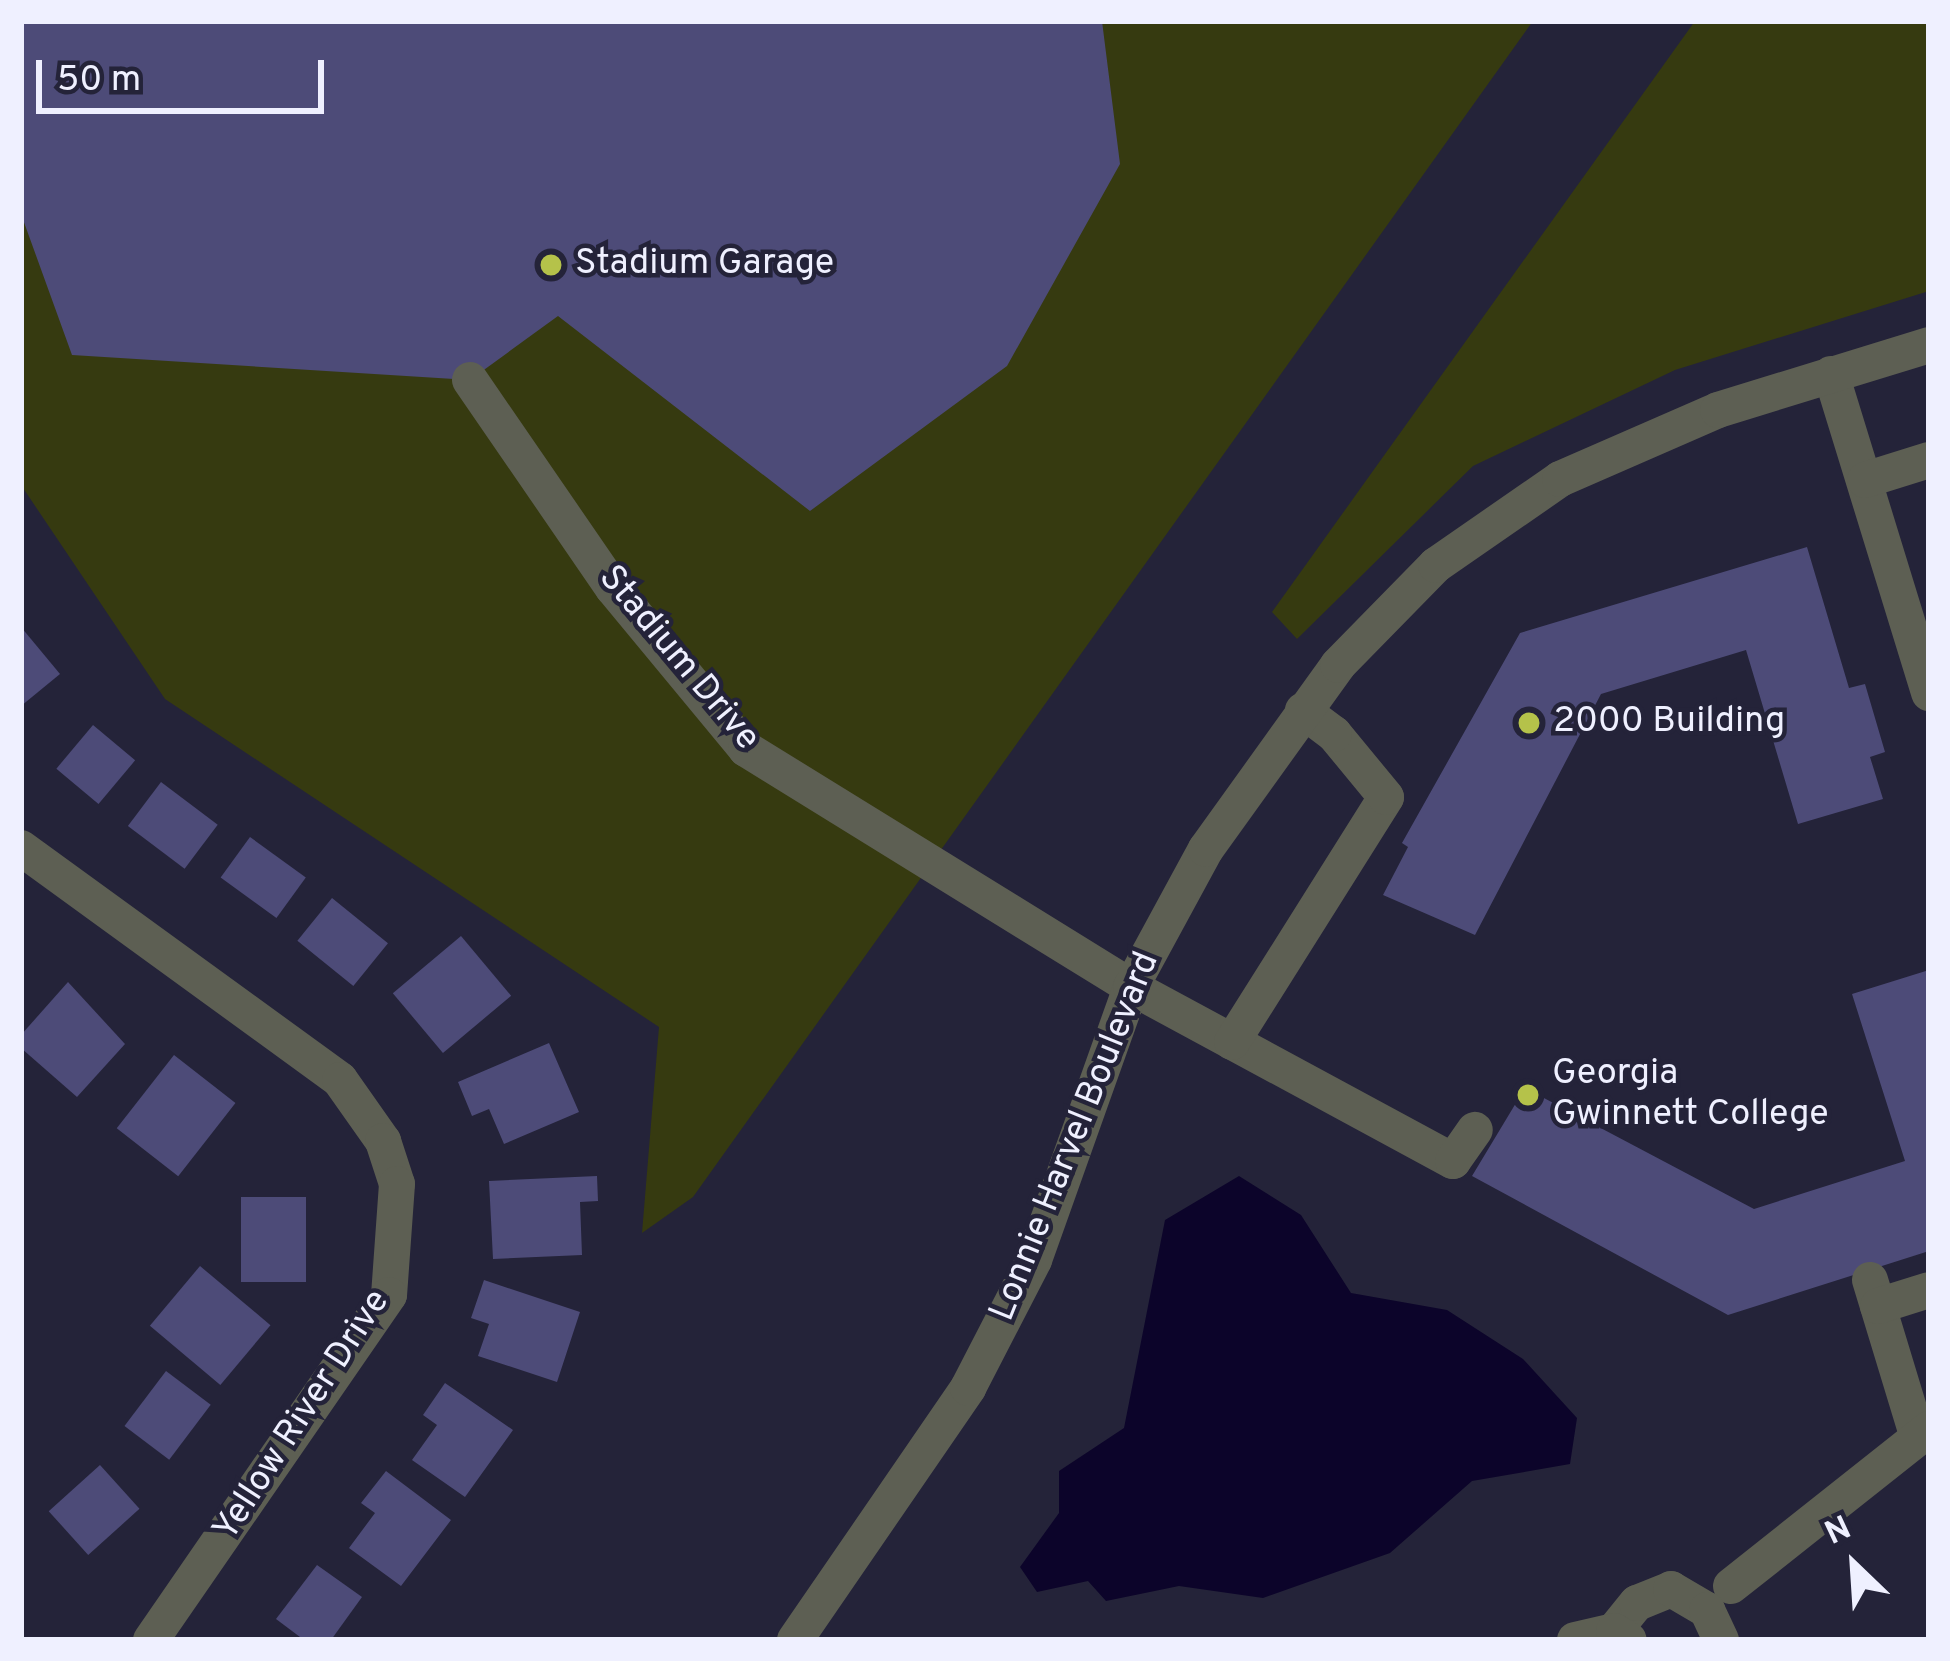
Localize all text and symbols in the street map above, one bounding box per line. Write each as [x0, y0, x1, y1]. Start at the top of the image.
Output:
scale bar [42, 36, 330, 110]
text: 50 m [57, 58, 141, 104]
place label: Stadium Garage [575, 243, 834, 287]
marker: Stadium Garage [538, 252, 564, 278]
street label: Stadium Drive [588, 558, 768, 760]
place label: 2000 Building [1553, 701, 1785, 745]
marker: 2000 Building [1516, 710, 1542, 736]
street label: Lonnie Harvel Boulevard [982, 946, 1170, 1328]
place label: Georgia Gwinnett College [1552, 1052, 1829, 1137]
marker: Georgia Gwinnett College [1515, 1082, 1541, 1108]
street label: Yellow River Drive [206, 1282, 400, 1550]
north arrow [1794, 1505, 1914, 1625]
text: N [1819, 1508, 1858, 1556]

